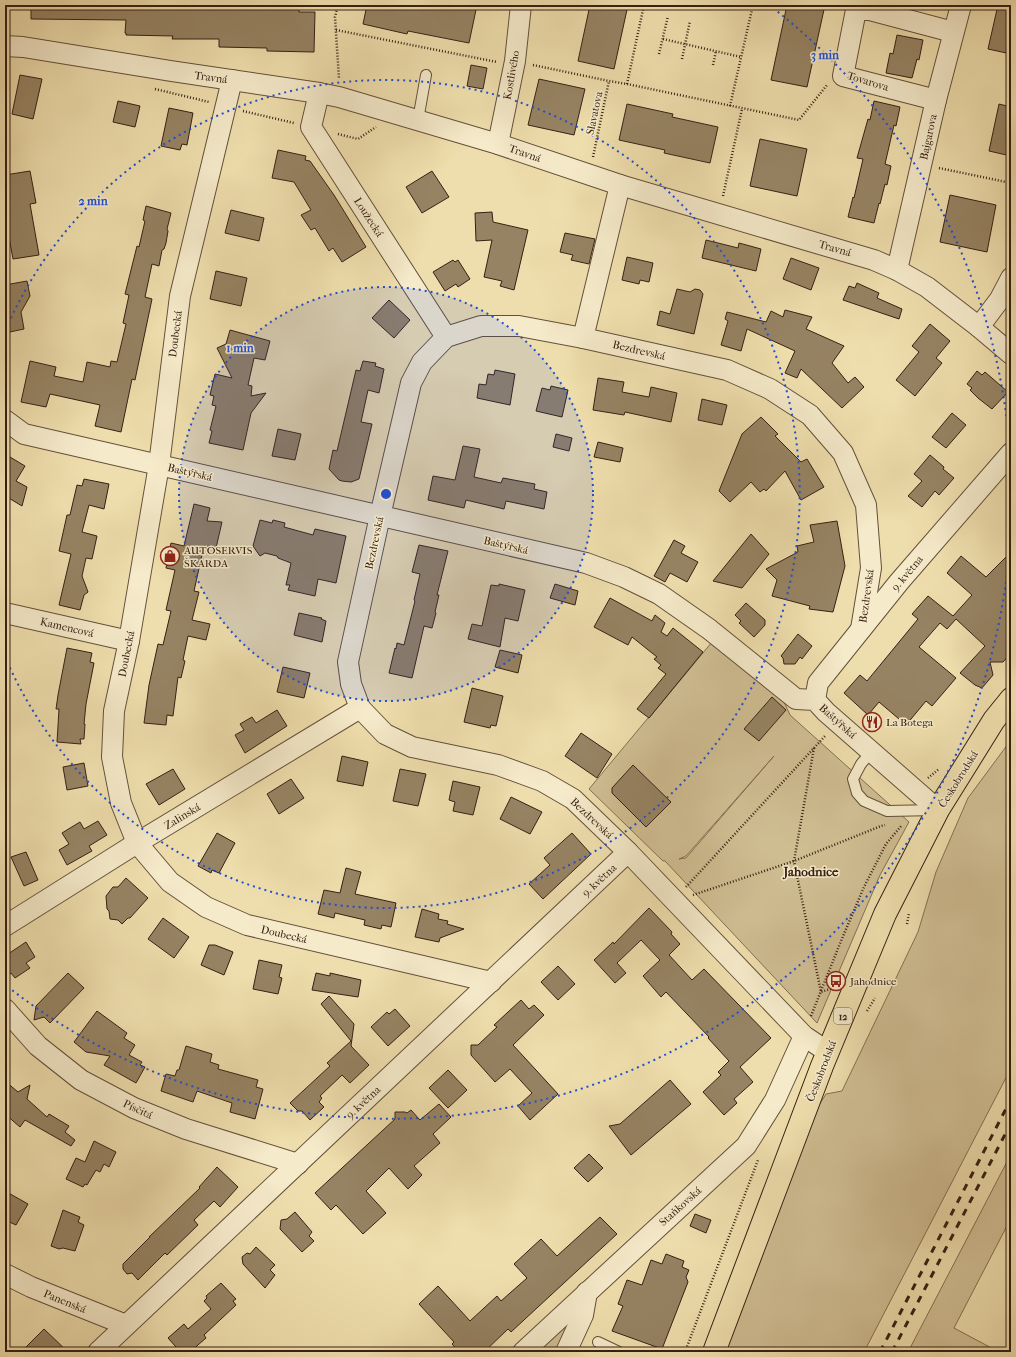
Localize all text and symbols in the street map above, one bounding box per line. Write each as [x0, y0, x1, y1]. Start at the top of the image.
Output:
text: 3 min [811, 48, 840, 63]
street label: Kostlivého [501, 49, 522, 101]
street label: Travná [194, 69, 229, 86]
street label: Tovarova [846, 69, 891, 94]
street label: Slavatova [584, 89, 606, 136]
street label: Bajgarova [917, 112, 940, 161]
street label: Travná [507, 142, 544, 165]
text: 2 min [78, 194, 109, 208]
street label: Loužecká [351, 195, 387, 240]
street label: Travná [817, 238, 853, 260]
street label: Doubecká [166, 309, 185, 358]
street label: Bezdrevská [611, 338, 667, 363]
text: 1 min [226, 341, 255, 355]
street label: Baštýřská [166, 461, 214, 484]
centre of rings [379, 487, 393, 501]
street label: Bezdrevská [363, 515, 387, 571]
street label: Baštýřská [482, 534, 530, 557]
place label: AUTOSERVIS ŠKARDA [183, 544, 253, 570]
shop icon: AUTOSERVIS ŠKARDA [159, 545, 181, 567]
street label: 9. května [889, 552, 926, 594]
street label: Bezdrevská [856, 568, 877, 624]
street label: Kamencová [39, 615, 96, 640]
street label: Doubecká [116, 629, 138, 678]
street label: Baštýřská [816, 701, 860, 742]
restaurant icon: La Botega [861, 711, 883, 733]
place label: La Botega [886, 716, 934, 729]
street label: Českobrodská [936, 748, 982, 810]
street label: Bezdrevská [568, 795, 616, 842]
street label: Zalinská [162, 800, 204, 832]
street label: 9. května [580, 861, 620, 899]
district label: Jahodnice [782, 864, 839, 880]
street label: Doubecká [260, 923, 309, 946]
bus stop icon: Jahodnice [825, 970, 847, 992]
place label: Jahodnice [849, 975, 897, 988]
road number: 12 [834, 1008, 852, 1024]
street label: Českobrodská [804, 1038, 839, 1104]
street label: 9. května [344, 1083, 384, 1121]
street label: Písčitá [121, 1097, 155, 1122]
street label: Staňkovská [657, 1183, 705, 1229]
street label: Panenská [42, 1287, 89, 1316]

